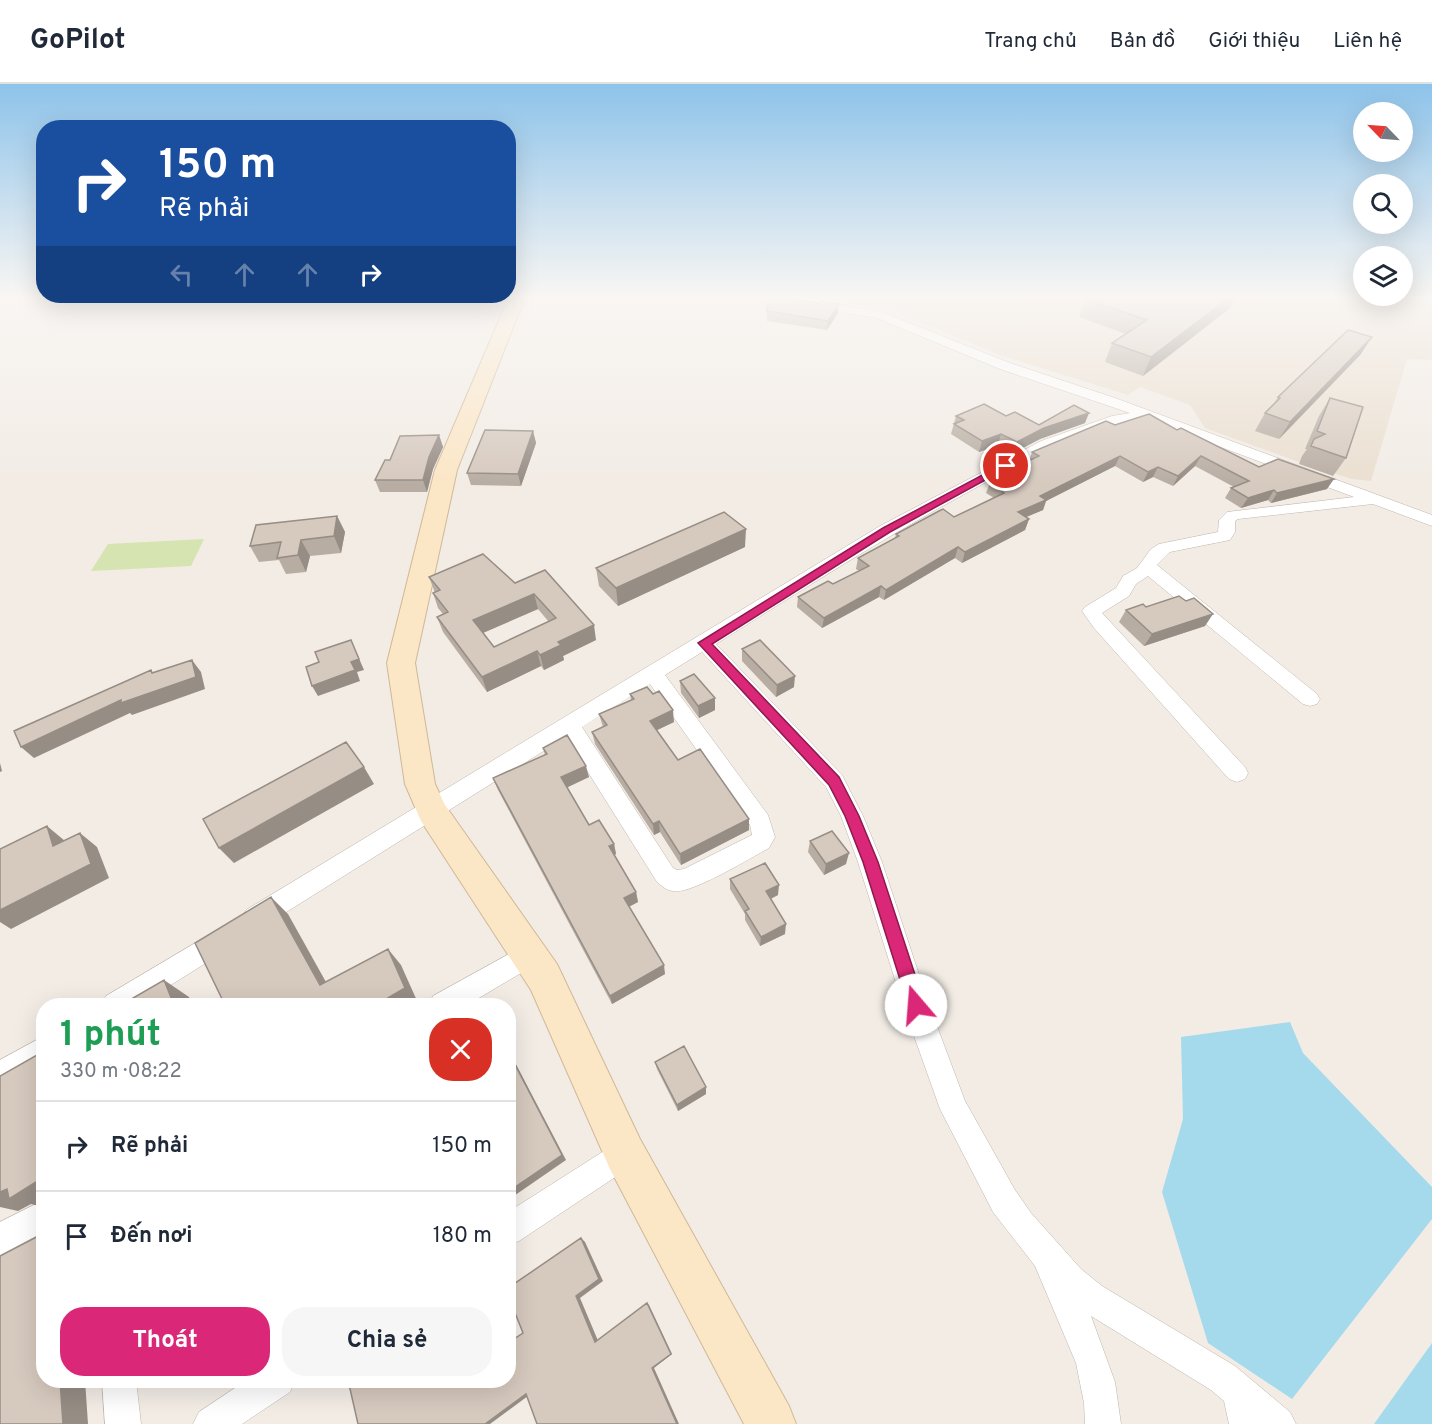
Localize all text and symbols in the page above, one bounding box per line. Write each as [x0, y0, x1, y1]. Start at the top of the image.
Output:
text: GoPilot [30, 23, 125, 59]
text: Trang chủ [984, 28, 1077, 55]
text: Bản đồ [1110, 28, 1175, 55]
text: Giới thiệu [1208, 28, 1300, 55]
text: Liên hệ [1333, 28, 1402, 55]
north arrow [1353, 102, 1413, 162]
map controls [1353, 102, 1413, 306]
text: 150 m [159, 140, 276, 193]
icon: right [60, 144, 138, 222]
button: search [1353, 174, 1413, 234]
text: Rẽ phải [159, 192, 249, 226]
button: layers [1353, 246, 1413, 306]
icon: left [165, 258, 198, 291]
icon: ahead [228, 258, 261, 291]
icon: ahead [291, 258, 324, 291]
icon: right [354, 258, 387, 291]
pin [980, 440, 1031, 491]
icon: arrive [989, 449, 1022, 482]
position arrow [884, 973, 948, 1037]
text: 1 phút [60, 1013, 161, 1059]
button: close [429, 1018, 492, 1081]
text: 330 m · 08:22 [60, 1059, 182, 1085]
icon: right [60, 1130, 93, 1163]
text: Rẽ phải [111, 1133, 188, 1160]
text: 150 m [432, 1133, 492, 1160]
icon: arrive [60, 1220, 93, 1253]
text: Đến nơi [111, 1223, 192, 1250]
text: 180 m [433, 1223, 492, 1250]
button: Thoát [60, 1307, 270, 1376]
button: Chia sẻ [282, 1307, 492, 1376]

